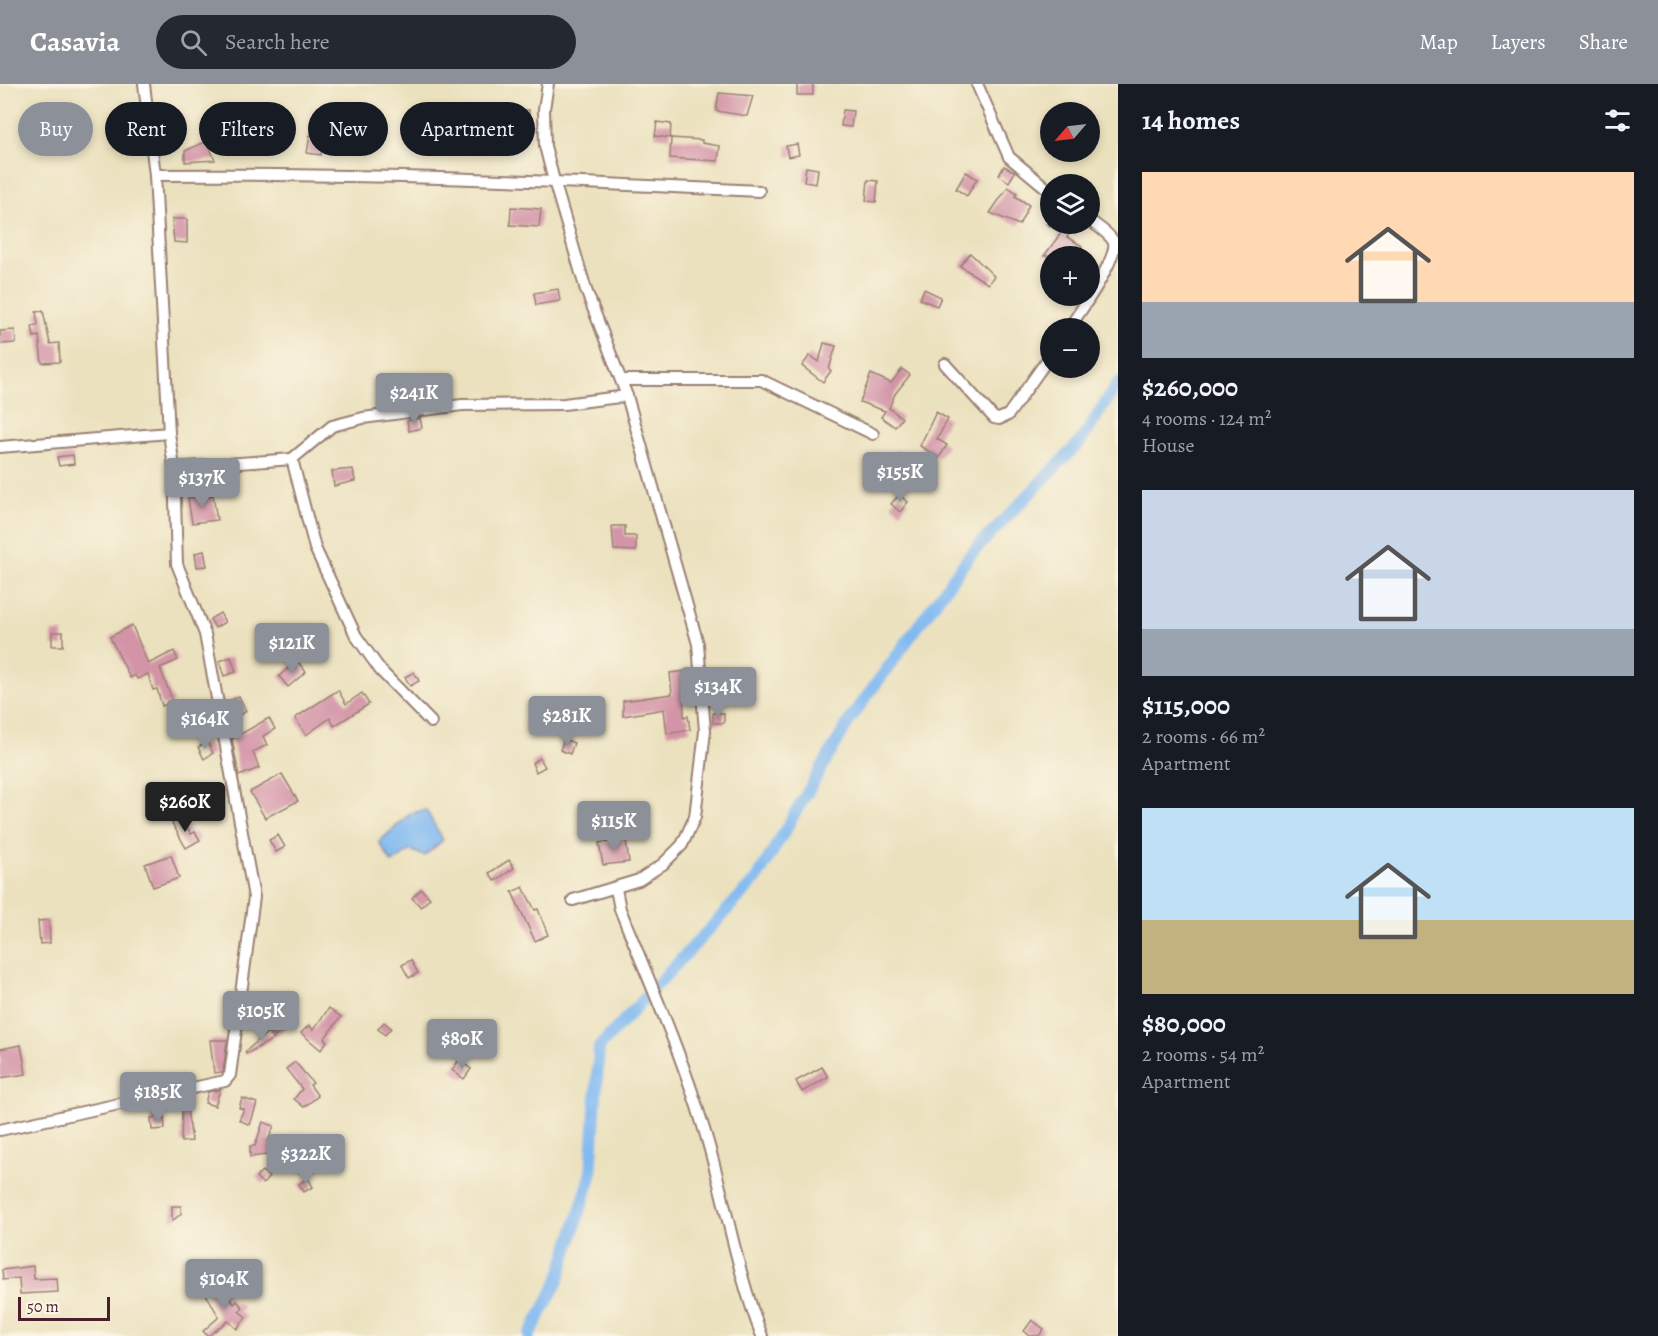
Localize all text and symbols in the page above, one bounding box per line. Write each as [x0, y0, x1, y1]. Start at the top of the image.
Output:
search box [156, 15, 576, 69]
text: Casavia [30, 23, 120, 61]
icon: search [177, 26, 210, 59]
text: Search here [225, 27, 330, 57]
text: Map [1419, 28, 1458, 56]
text: Layers [1491, 28, 1546, 56]
text: Share [1579, 28, 1628, 56]
chip: Buy [18, 102, 93, 156]
chip: Rent [105, 102, 187, 156]
chip: Filters [199, 102, 296, 156]
chip: New [308, 102, 388, 156]
chip: Apartment [400, 102, 535, 156]
north arrow [1040, 102, 1100, 162]
map controls [1040, 102, 1100, 378]
text: 14 homes [1142, 103, 1240, 138]
icon: filters [1601, 104, 1634, 137]
button: layers [1040, 174, 1100, 234]
icon: home [1334, 211, 1442, 319]
button: + [1040, 246, 1100, 306]
button: − [1040, 318, 1100, 378]
text: $260,000 [1142, 370, 1238, 405]
pin: $241K [372, 373, 456, 424]
text: $241K [390, 379, 438, 406]
text: 4 rooms · 124 m² [1142, 405, 1272, 432]
text: House [1142, 432, 1194, 459]
pin: $155K [858, 452, 942, 503]
pin: $137K [160, 458, 244, 509]
text: $155K [877, 458, 923, 485]
text: $137K [179, 464, 225, 491]
icon: home [1334, 529, 1442, 637]
pin: $121K [250, 623, 334, 674]
text: $121K [269, 629, 315, 656]
pin: $134K [676, 667, 760, 718]
text: $134K [694, 673, 742, 700]
text: $115,000 [1142, 688, 1230, 723]
pin: $281K [525, 696, 609, 747]
pin: $164K [163, 699, 247, 750]
text: $281K [543, 702, 591, 729]
text: $164K [181, 705, 229, 732]
text: 2 rooms · 66 m² [1142, 723, 1265, 750]
text: Apartment [1142, 750, 1231, 777]
pin: $260K [143, 782, 227, 833]
text: $260K [159, 788, 211, 815]
pin: $115K [572, 801, 656, 852]
text: $115K [591, 807, 637, 834]
icon: home [1334, 847, 1442, 955]
pin: $105K [219, 991, 303, 1042]
text: $105K [237, 997, 285, 1024]
text: $80,000 [1142, 1006, 1226, 1041]
pin: $80K [426, 1019, 498, 1070]
text: $80K [441, 1025, 483, 1052]
text: 2 rooms · 54 m² [1142, 1041, 1264, 1068]
text: Apartment [1142, 1068, 1231, 1095]
pin: $185K [116, 1072, 200, 1123]
text: $185K [134, 1078, 182, 1105]
pin: $322K [264, 1134, 348, 1185]
text: $322K [281, 1140, 331, 1167]
pin: $104K [182, 1259, 266, 1310]
text: $104K [199, 1265, 249, 1292]
scale bar [18, 1294, 110, 1322]
text: 50 m [27, 1296, 59, 1318]

